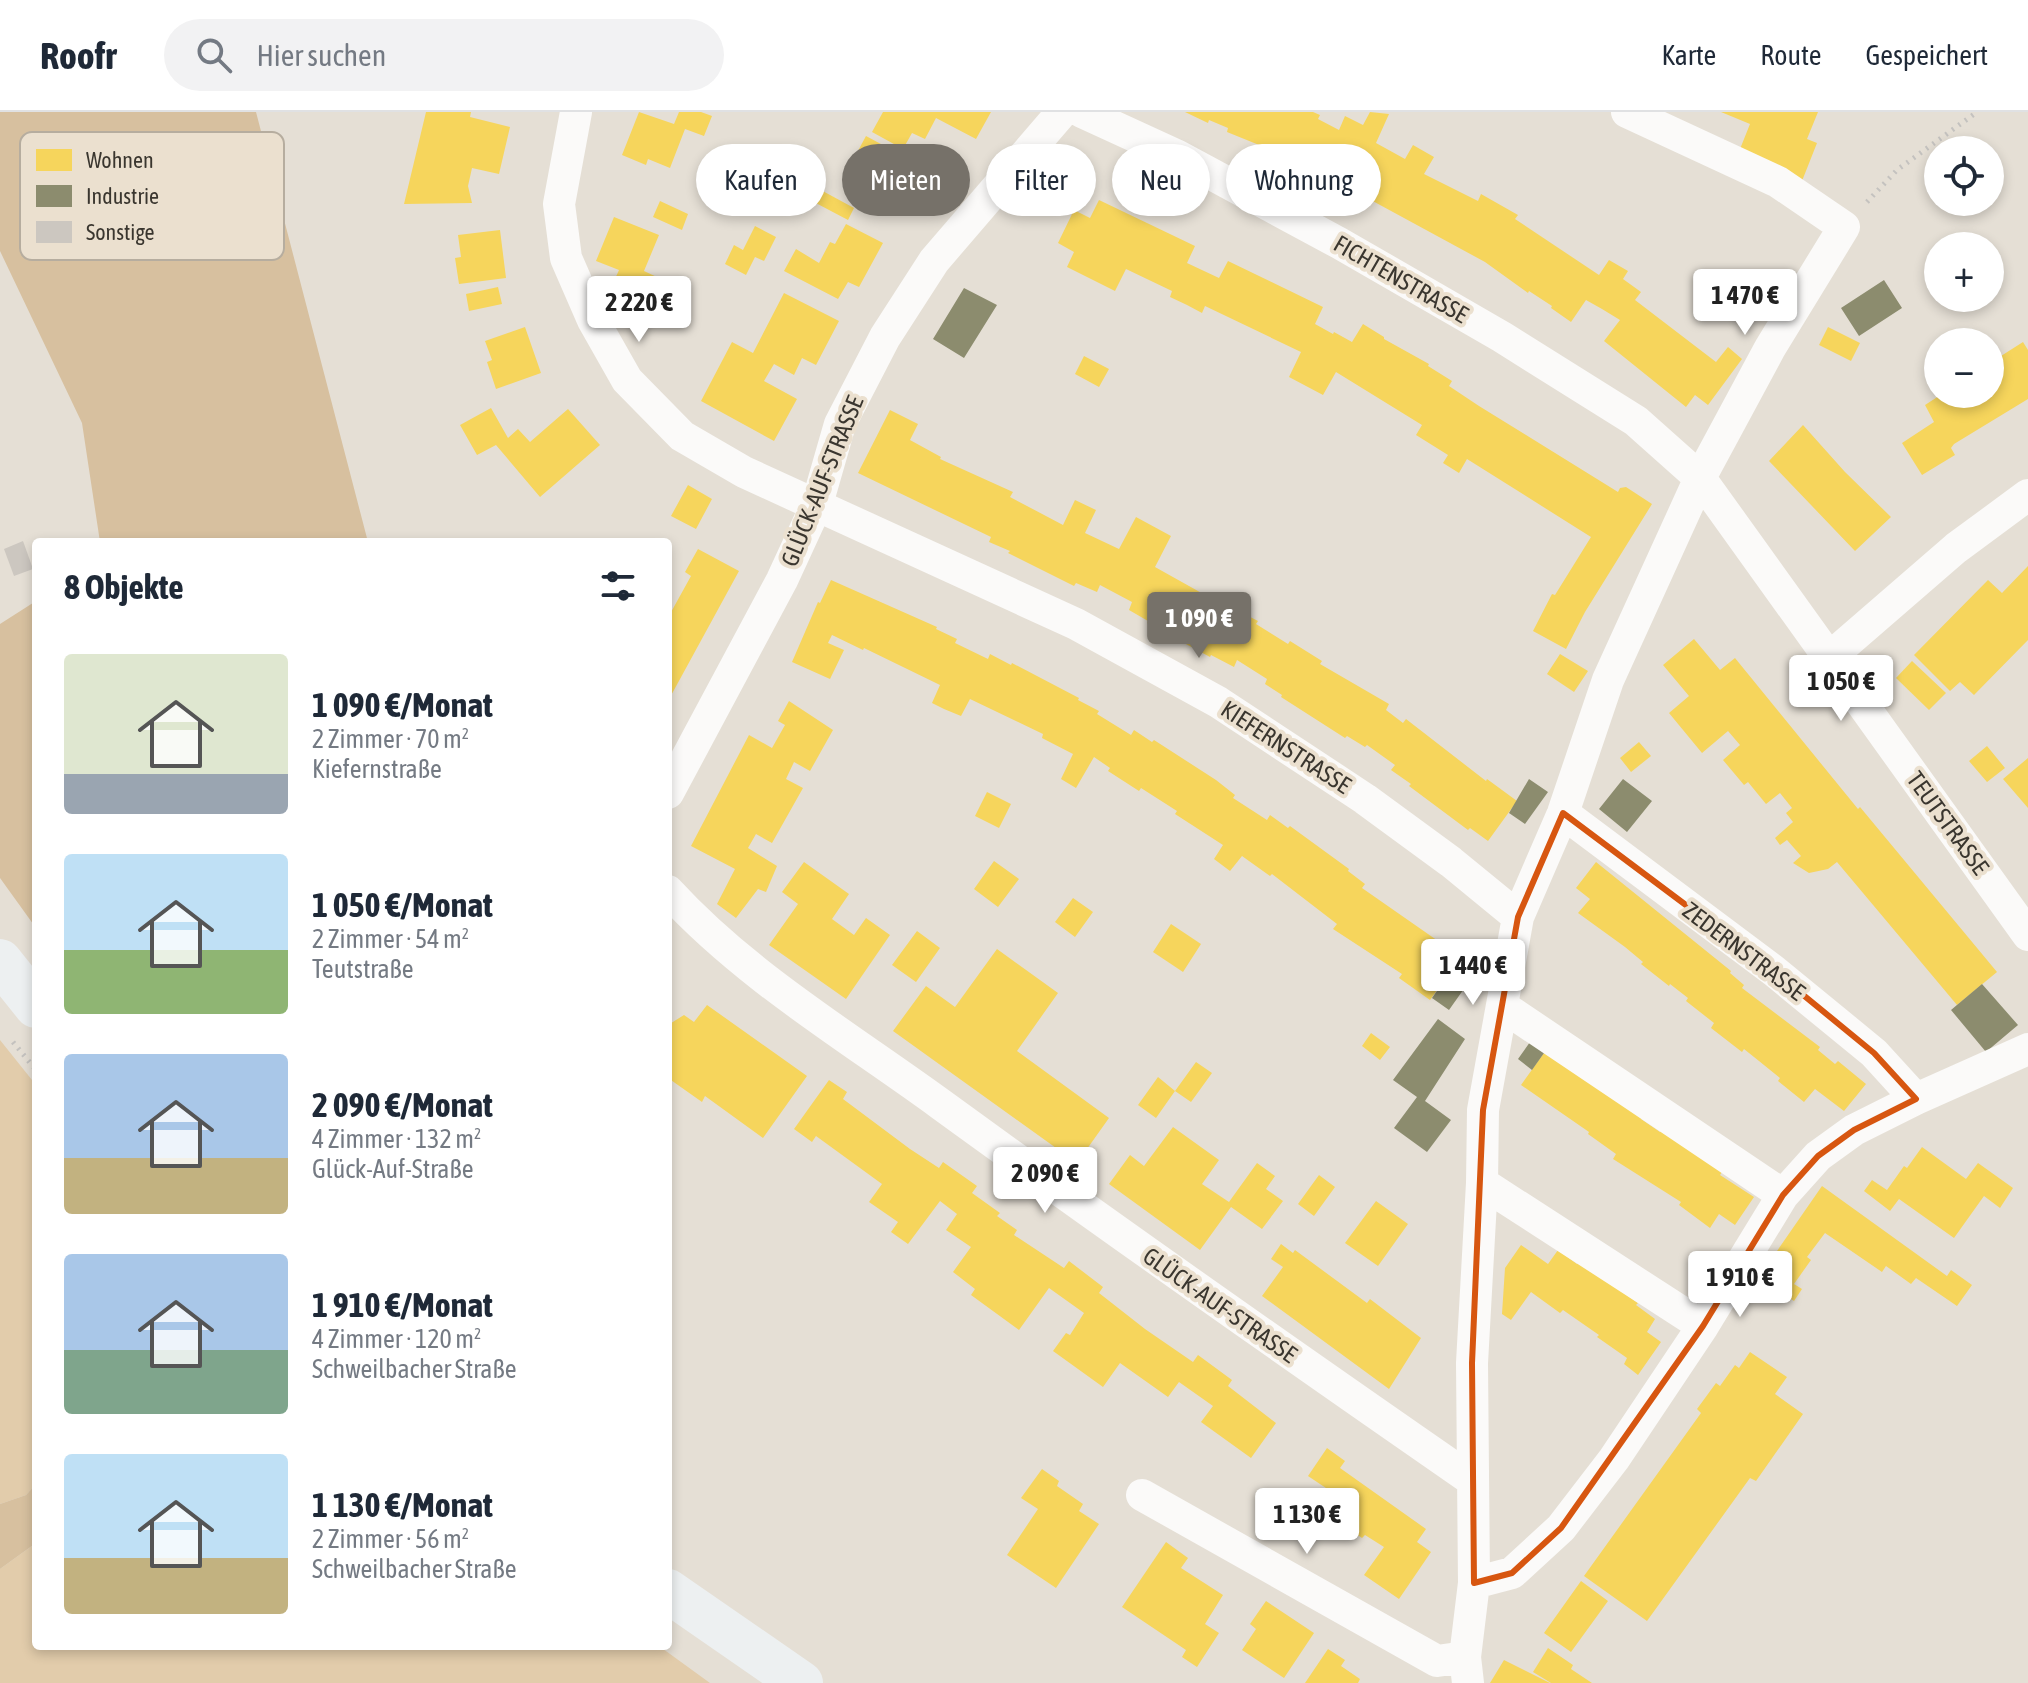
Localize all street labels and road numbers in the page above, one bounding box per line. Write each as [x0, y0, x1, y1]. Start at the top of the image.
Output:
street label: FICHTENSTRASSE [1329, 230, 1473, 328]
street label: GLÜCK-AUF-STRASSE [776, 392, 868, 570]
street label: KIEFERNSTRASSE [1216, 695, 1356, 799]
street label: TEUTSTRASSE [1902, 766, 1994, 880]
street label: ZEDERNSTRASSE [1678, 896, 1810, 1006]
street label: GLÜCK-AUF-STRASSE [1138, 1242, 1302, 1368]

